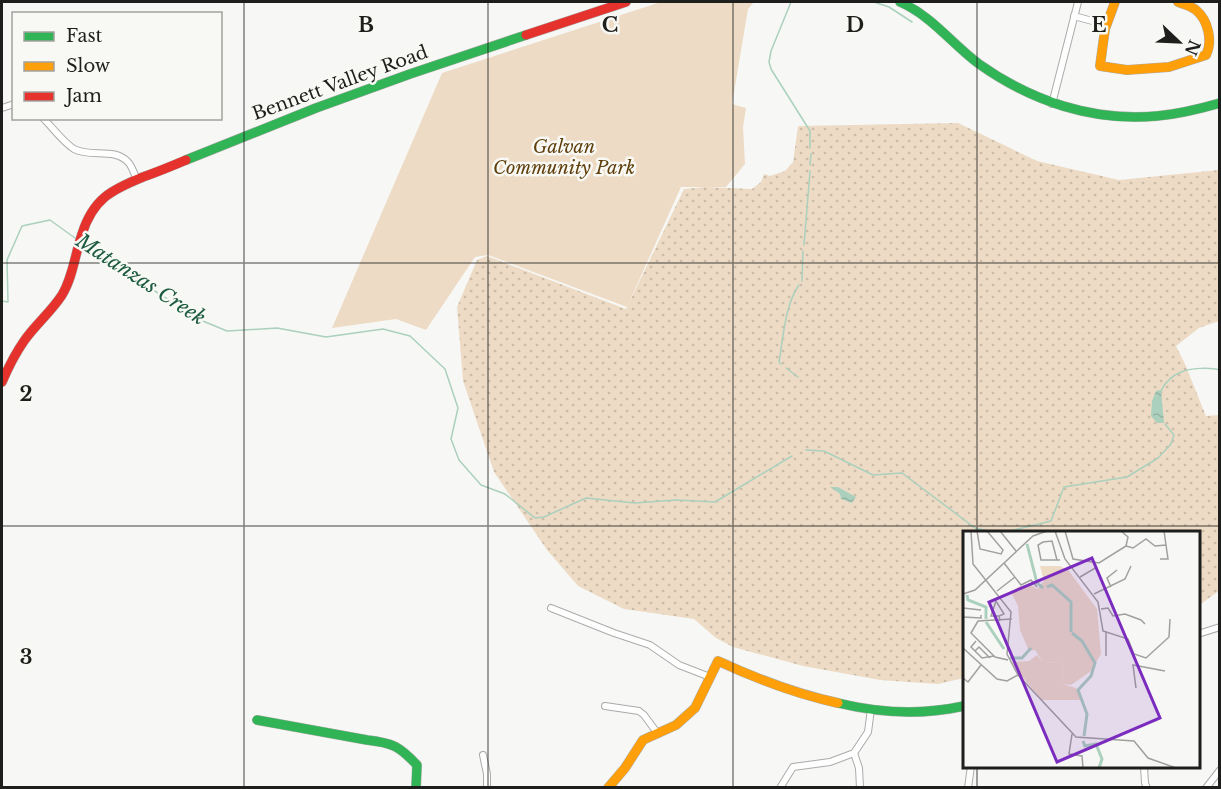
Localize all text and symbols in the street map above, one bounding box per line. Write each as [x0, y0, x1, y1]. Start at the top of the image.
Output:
legend [12, 12, 222, 120]
north arrow [1149, 12, 1209, 72]
text: B [358, 13, 374, 37]
text: C [602, 13, 618, 37]
text: D [846, 13, 864, 37]
text: E [1091, 13, 1107, 37]
text: Fast [66, 25, 103, 47]
text: N [1181, 37, 1205, 59]
street label: Bennett Valley Road [249, 41, 431, 125]
text: Slow [66, 55, 111, 77]
text: Jam [64, 85, 102, 107]
park label: Galvan Community Park [493, 136, 635, 179]
water label: Matanzas Creek [71, 228, 210, 330]
text: 2 [19, 382, 33, 406]
inset map [963, 531, 1200, 768]
text: 3 [20, 645, 32, 669]

